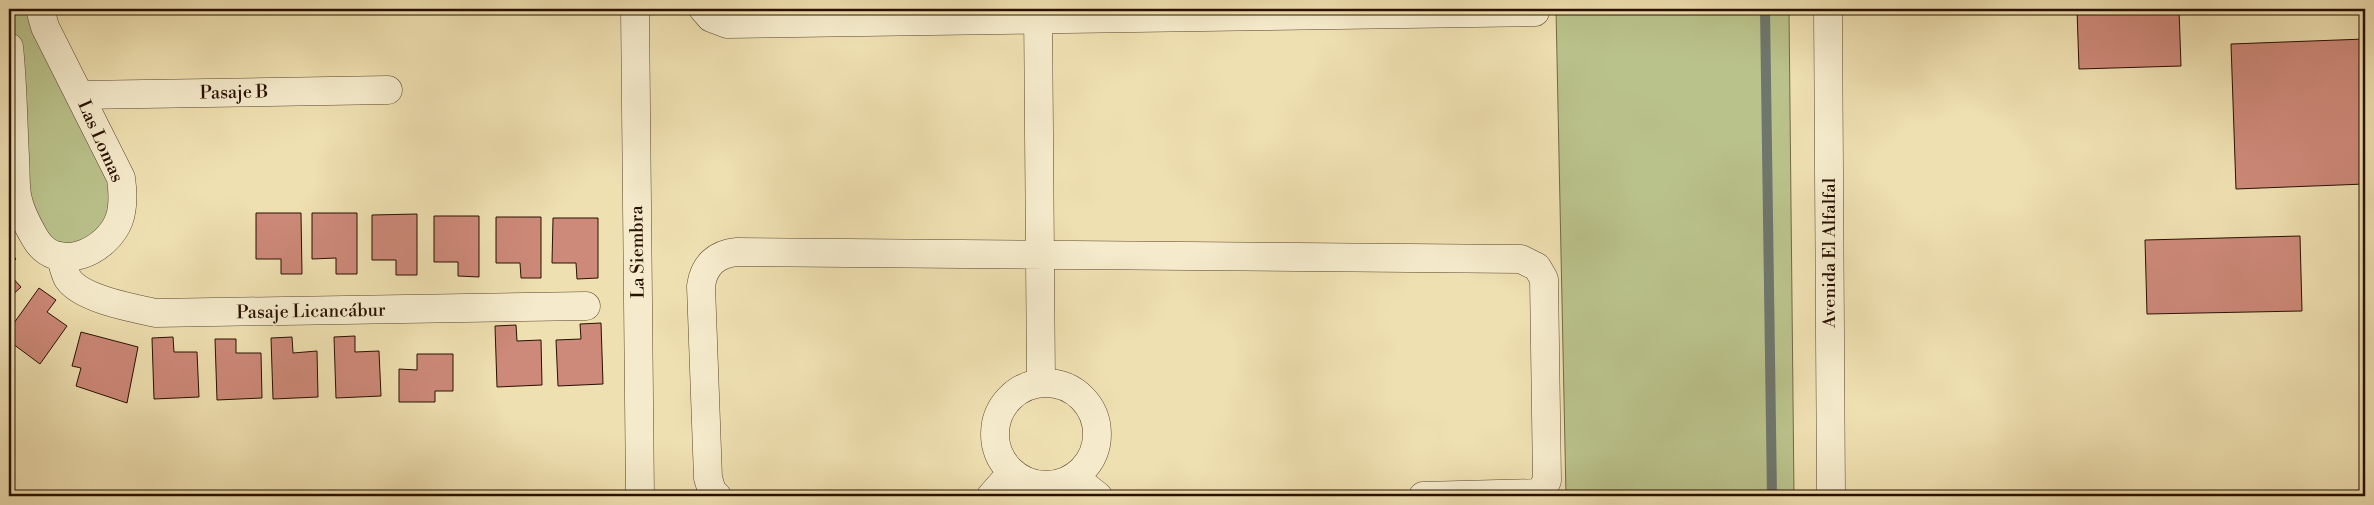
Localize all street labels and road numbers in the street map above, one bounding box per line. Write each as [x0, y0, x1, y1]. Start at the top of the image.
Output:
street label: Pasaje B [199, 80, 269, 105]
street label: Las Lomas [72, 97, 129, 186]
street label: Avenida El Alfalfal [1818, 177, 1841, 329]
street label: La Siembra [625, 204, 650, 299]
street label: Pasaje Licancábur [236, 299, 386, 324]

